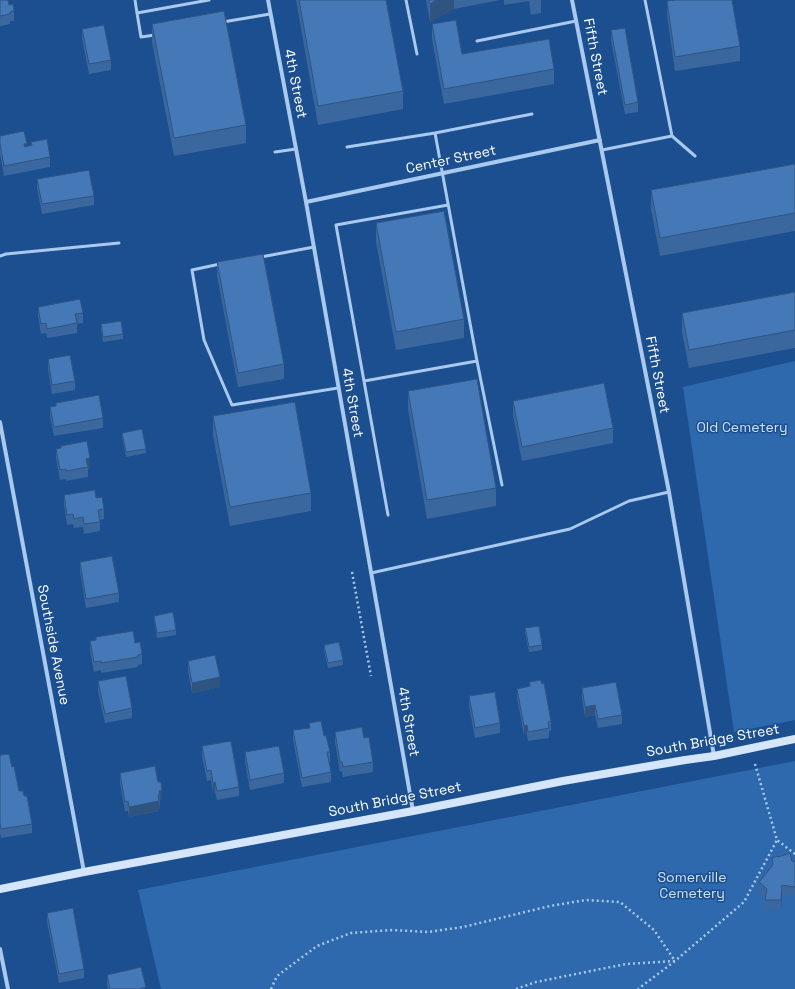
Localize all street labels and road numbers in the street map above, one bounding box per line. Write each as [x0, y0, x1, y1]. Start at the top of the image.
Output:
street label: Fifth Street [579, 17, 611, 97]
street label: 4th Street [280, 48, 310, 120]
street label: Center Street [404, 142, 498, 178]
street label: Fifth Street [641, 335, 673, 415]
street label: 4th Street [338, 367, 366, 439]
street label: Southside Avenue [33, 584, 73, 706]
street label: 4th Street [394, 686, 422, 758]
street label: South Bridge Street [645, 721, 781, 761]
street label: South Bridge Street [327, 779, 463, 821]

